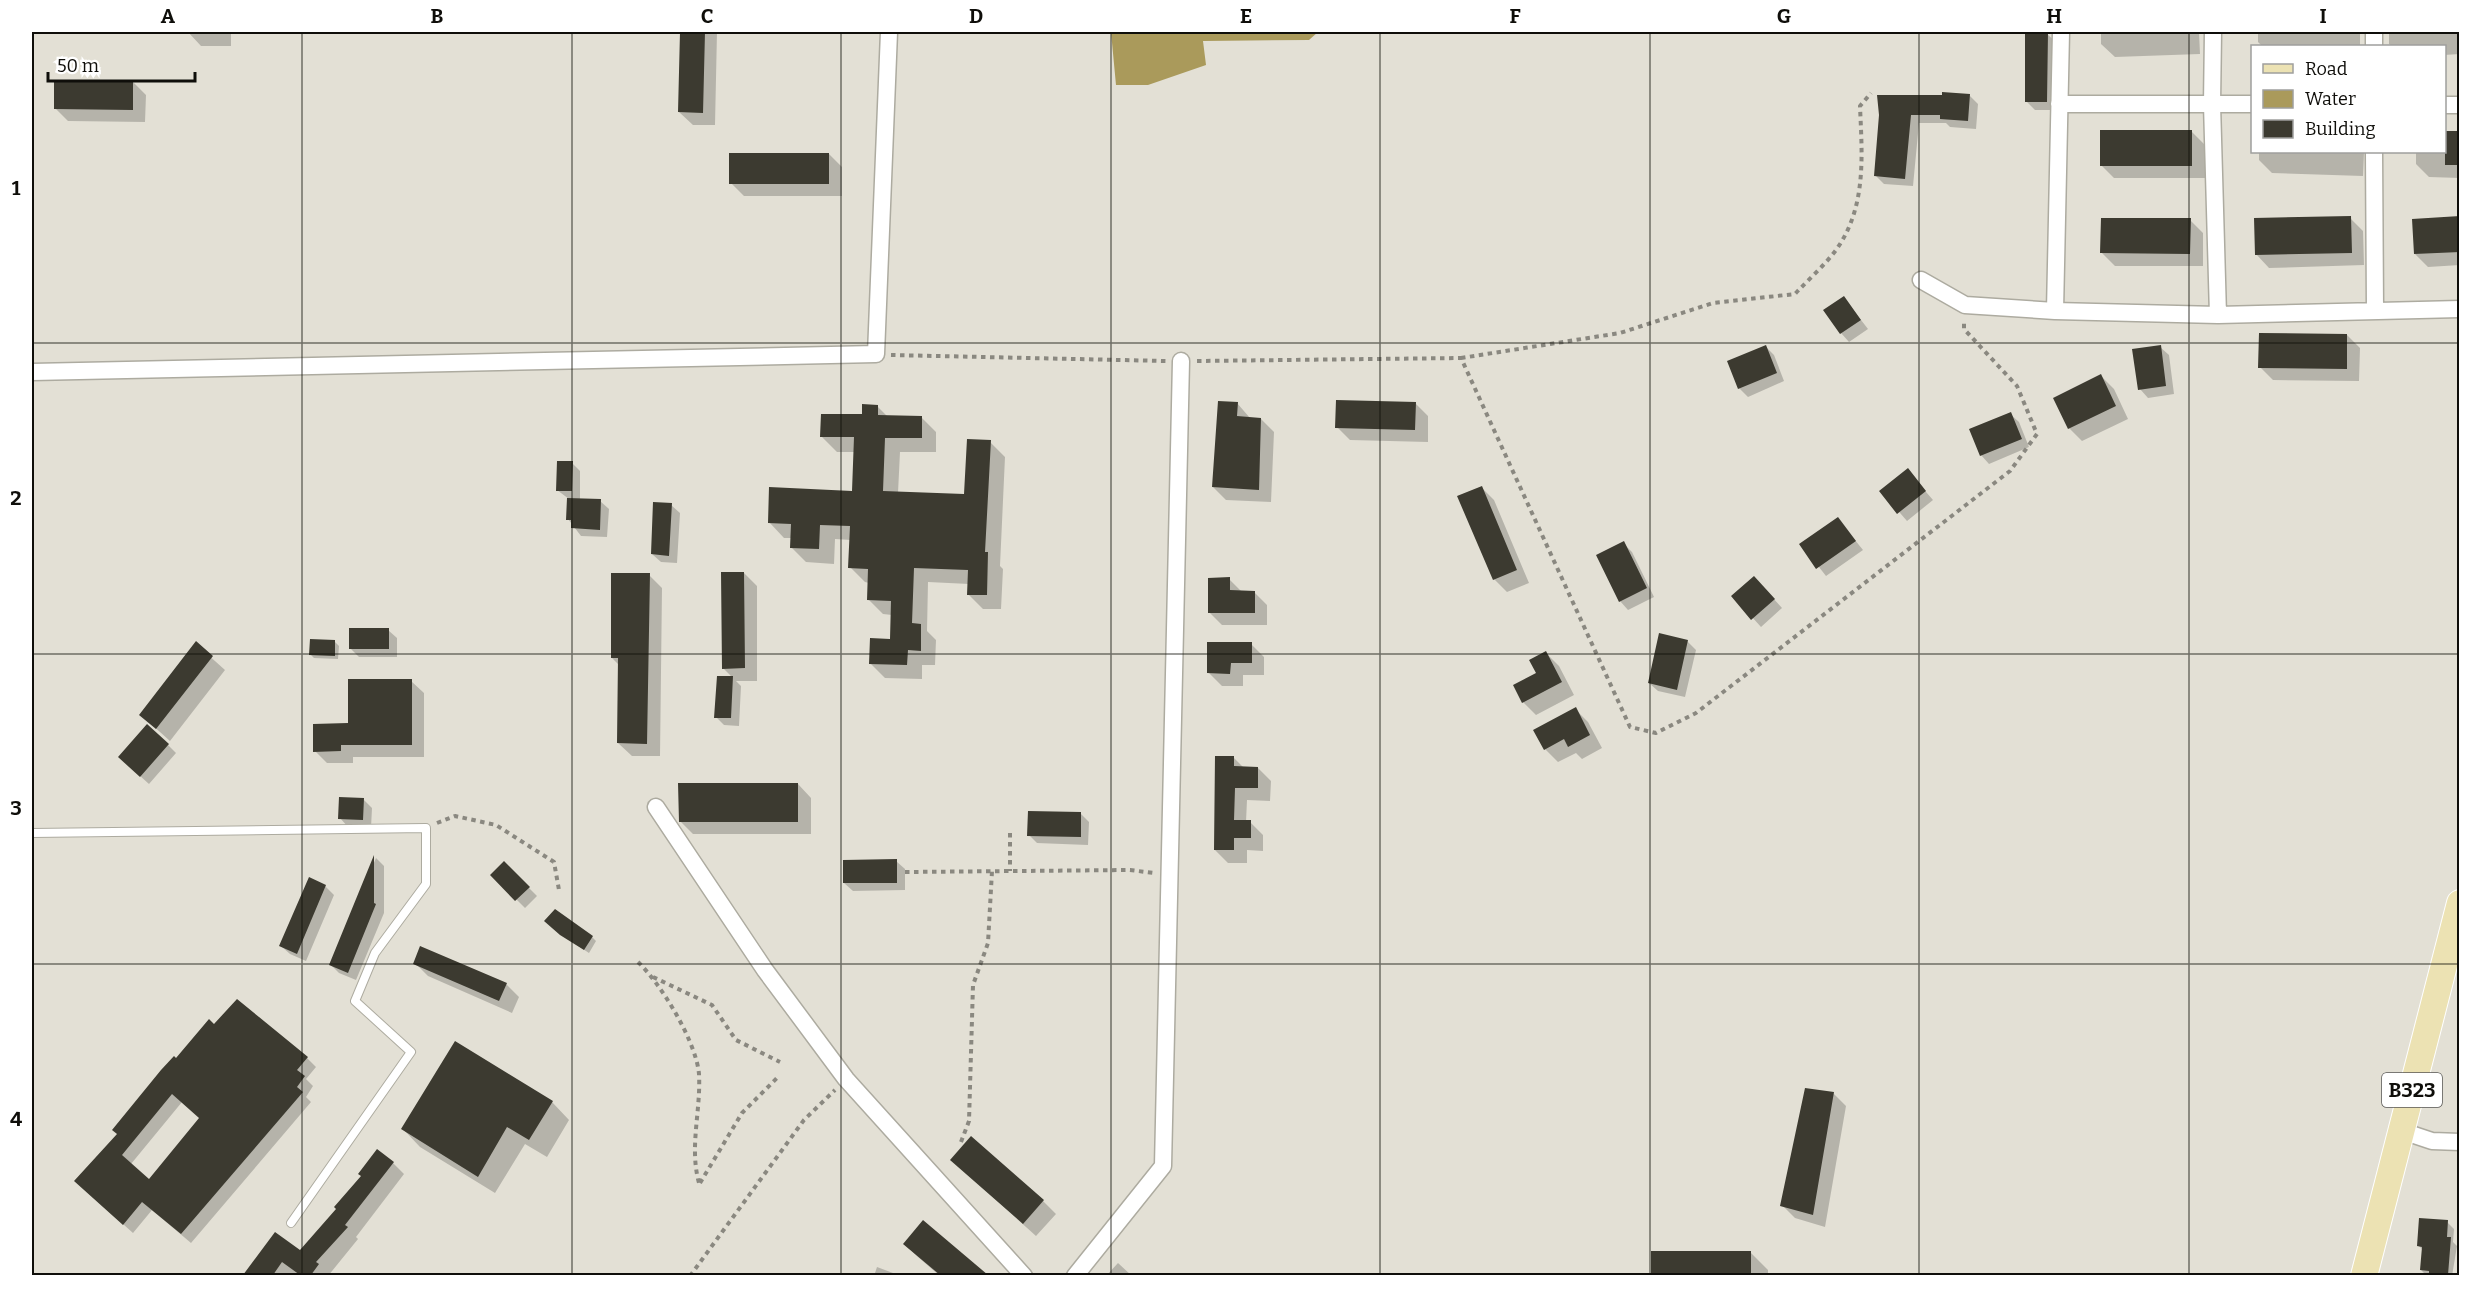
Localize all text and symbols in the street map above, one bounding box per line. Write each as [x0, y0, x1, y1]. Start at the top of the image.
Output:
text: A [161, 4, 176, 28]
text: B [431, 4, 444, 28]
text: C [701, 4, 713, 28]
text: D [969, 4, 983, 28]
text: E [1240, 4, 1252, 28]
text: F [1509, 4, 1521, 28]
text: G [1777, 4, 1791, 28]
text: H [2046, 4, 2062, 28]
text: I [2319, 4, 2327, 28]
scale bar [48, 45, 195, 83]
legend [2251, 45, 2446, 153]
text: 50 m [57, 55, 99, 77]
text: Road [2305, 58, 2348, 80]
text: Water [2305, 88, 2356, 110]
text: Building [2305, 118, 2376, 140]
text: 1 [12, 176, 21, 200]
text: 2 [10, 486, 22, 510]
text: 3 [10, 796, 22, 820]
road number: B323 [2382, 1073, 2442, 1107]
text: 4 [10, 1107, 22, 1131]

